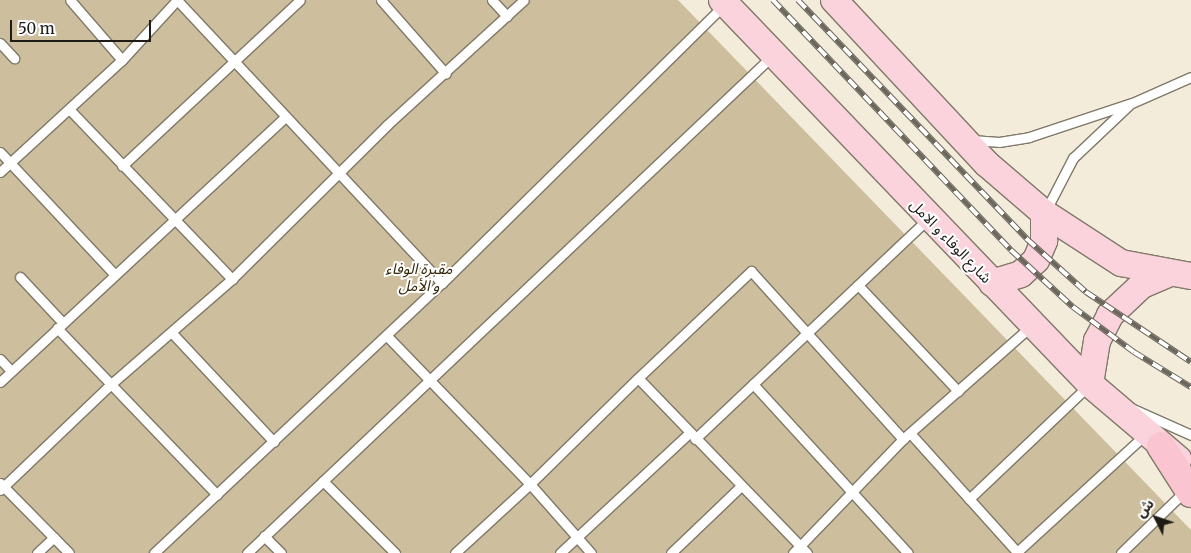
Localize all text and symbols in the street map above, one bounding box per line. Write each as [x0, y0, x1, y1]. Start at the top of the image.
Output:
scale bar [12, 10, 154, 42]
text: 50 m [18, 19, 55, 38]
street label: شارع الوفاء و الامل [906, 195, 996, 287]
park label: مقبرة الوفاء و الأمل [386, 259, 452, 294]
north arrow [1131, 493, 1181, 543]
text: ش [1132, 495, 1158, 521]

